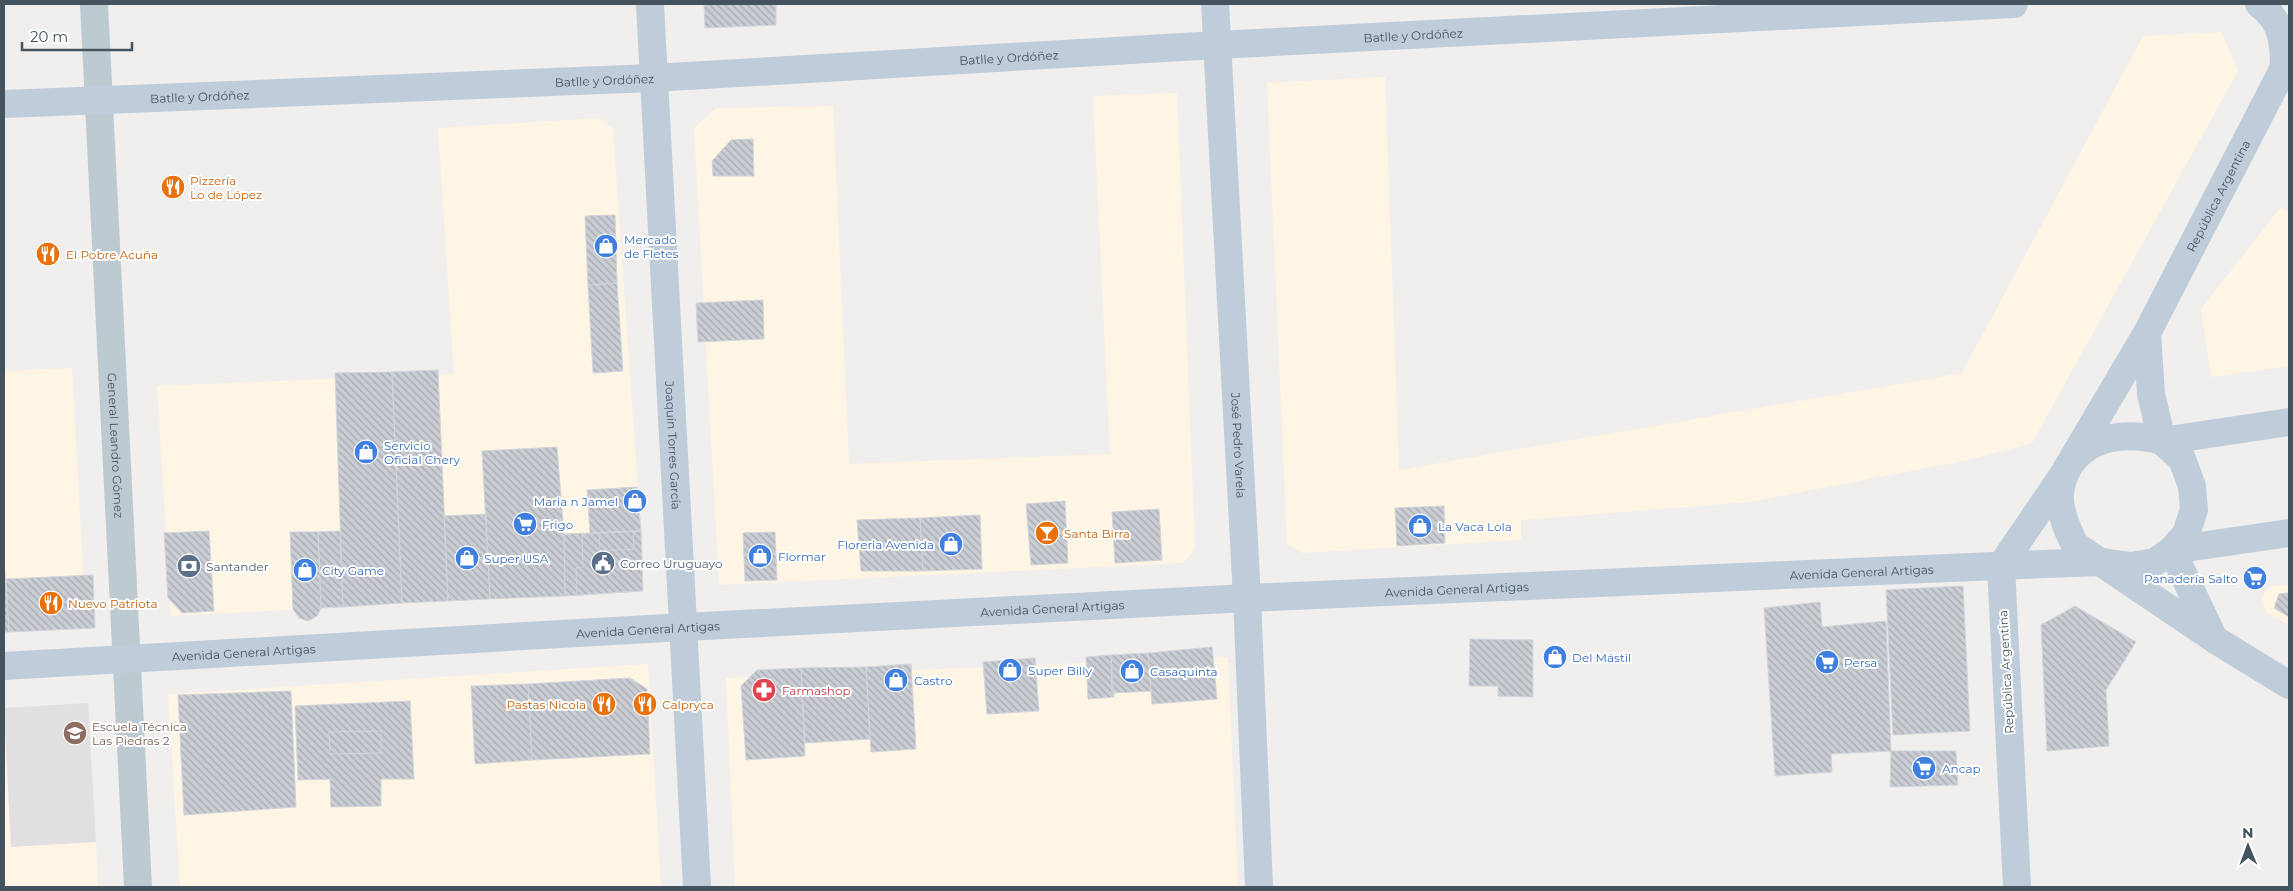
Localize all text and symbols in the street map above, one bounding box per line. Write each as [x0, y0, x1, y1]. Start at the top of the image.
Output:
scale bar [22, 20, 132, 52]
street label: Batlle y Ordóñez [1363, 25, 1463, 45]
text: 20 m [30, 27, 68, 46]
street label: Batlle y Ordóñez [959, 47, 1059, 68]
street label: Batlle y Ordóñez [555, 70, 655, 89]
street label: Batlle y Ordóñez [150, 87, 250, 106]
street label: República Argentina [2183, 137, 2253, 254]
place label: Pizzería Lo de López [190, 173, 262, 202]
restaurant icon: Pizzería Lo de López [160, 174, 186, 200]
place label: Mercado de Fletes [624, 232, 678, 261]
shop icon: Mercado de Fletes [593, 233, 619, 259]
restaurant icon: El Pobre Acuña [35, 241, 61, 267]
place label: El Pobre Acuña [66, 247, 158, 262]
street label: General Leandro Gómez [105, 372, 127, 518]
street label: Joaquín Torres García [663, 380, 684, 510]
street label: José Pedro Varela [1228, 391, 1249, 499]
place label: Servicio Oficial Chery [384, 438, 460, 467]
shop icon: Servicio Oficial Chery [353, 439, 379, 465]
shop icon: Maria n Jamel [622, 488, 648, 514]
place label: Maria n Jamel [534, 494, 618, 509]
supermarket icon: Frigo [512, 511, 538, 537]
shop icon: La Vaca Lola [1407, 513, 1433, 539]
place label: Frigo [542, 517, 573, 532]
place label: La Vaca Lola [1438, 519, 1512, 534]
bar icon: Santa Birra [1034, 520, 1060, 546]
place label: Santa Birra [1064, 526, 1130, 541]
shop icon: Floreria Avenida [938, 531, 964, 557]
place label: Floreria Avenida [837, 537, 934, 552]
shop icon: Flormar [747, 543, 773, 569]
shop icon: Super USA [454, 545, 480, 571]
place label: Flormar [778, 549, 826, 564]
public building icon: Correo Uruguayo [590, 550, 616, 576]
place label: Super USA [484, 551, 549, 566]
bank icon: Santander [176, 553, 202, 579]
place label: Correo Uruguayo [620, 556, 722, 571]
shop icon: City Game [292, 557, 318, 583]
place label: Santander [206, 559, 269, 574]
street label: Avenida General Artigas [1789, 561, 1934, 582]
place label: City Game [322, 563, 384, 578]
supermarket icon: Panadería Salto [2242, 565, 2268, 591]
place label: Panadería Salto [2144, 571, 2238, 586]
street label: Avenida General Artigas [1385, 578, 1529, 600]
restaurant icon: Nuevo Patriota [38, 590, 64, 616]
place label: Nuevo Patriota [68, 596, 158, 611]
street label: Avenida General Artigas [980, 597, 1125, 619]
street label: República Argentina [1995, 610, 2017, 734]
street label: Avenida General Artigas [576, 618, 720, 641]
street label: Avenida General Artigas [171, 641, 316, 664]
shop icon: Del Mástil [1542, 644, 1568, 670]
supermarket icon: Persa [1814, 649, 1840, 675]
place label: Del Mástil [1572, 650, 1631, 665]
place label: Persa [1844, 655, 1877, 670]
shop icon: Super Billy [997, 657, 1023, 683]
shop icon: Casaquinta [1119, 658, 1145, 684]
place label: Super Billy [1028, 663, 1092, 678]
place label: Casaquinta [1150, 664, 1218, 679]
shop icon: Castro [883, 667, 909, 693]
place label: Castro [914, 673, 952, 688]
pharmacy icon: Farmashop [751, 677, 777, 703]
place label: Farmashop [782, 683, 851, 698]
restaurant icon: Pastas Nicola [591, 691, 617, 717]
restaurant icon: Calpryca [632, 691, 658, 717]
place label: Pastas Nicola [506, 697, 586, 712]
place label: Calpryca [662, 697, 714, 712]
place label: Escuela Técnica Las Piedras 2 [92, 719, 187, 748]
school or university icon: Escuela Técnica Las Piedras 2 [62, 720, 88, 746]
supermarket icon: Ancap [1911, 755, 1937, 781]
place label: Ancap [1942, 761, 1981, 776]
north arrow [2223, 821, 2273, 871]
text: N [2242, 824, 2254, 842]

